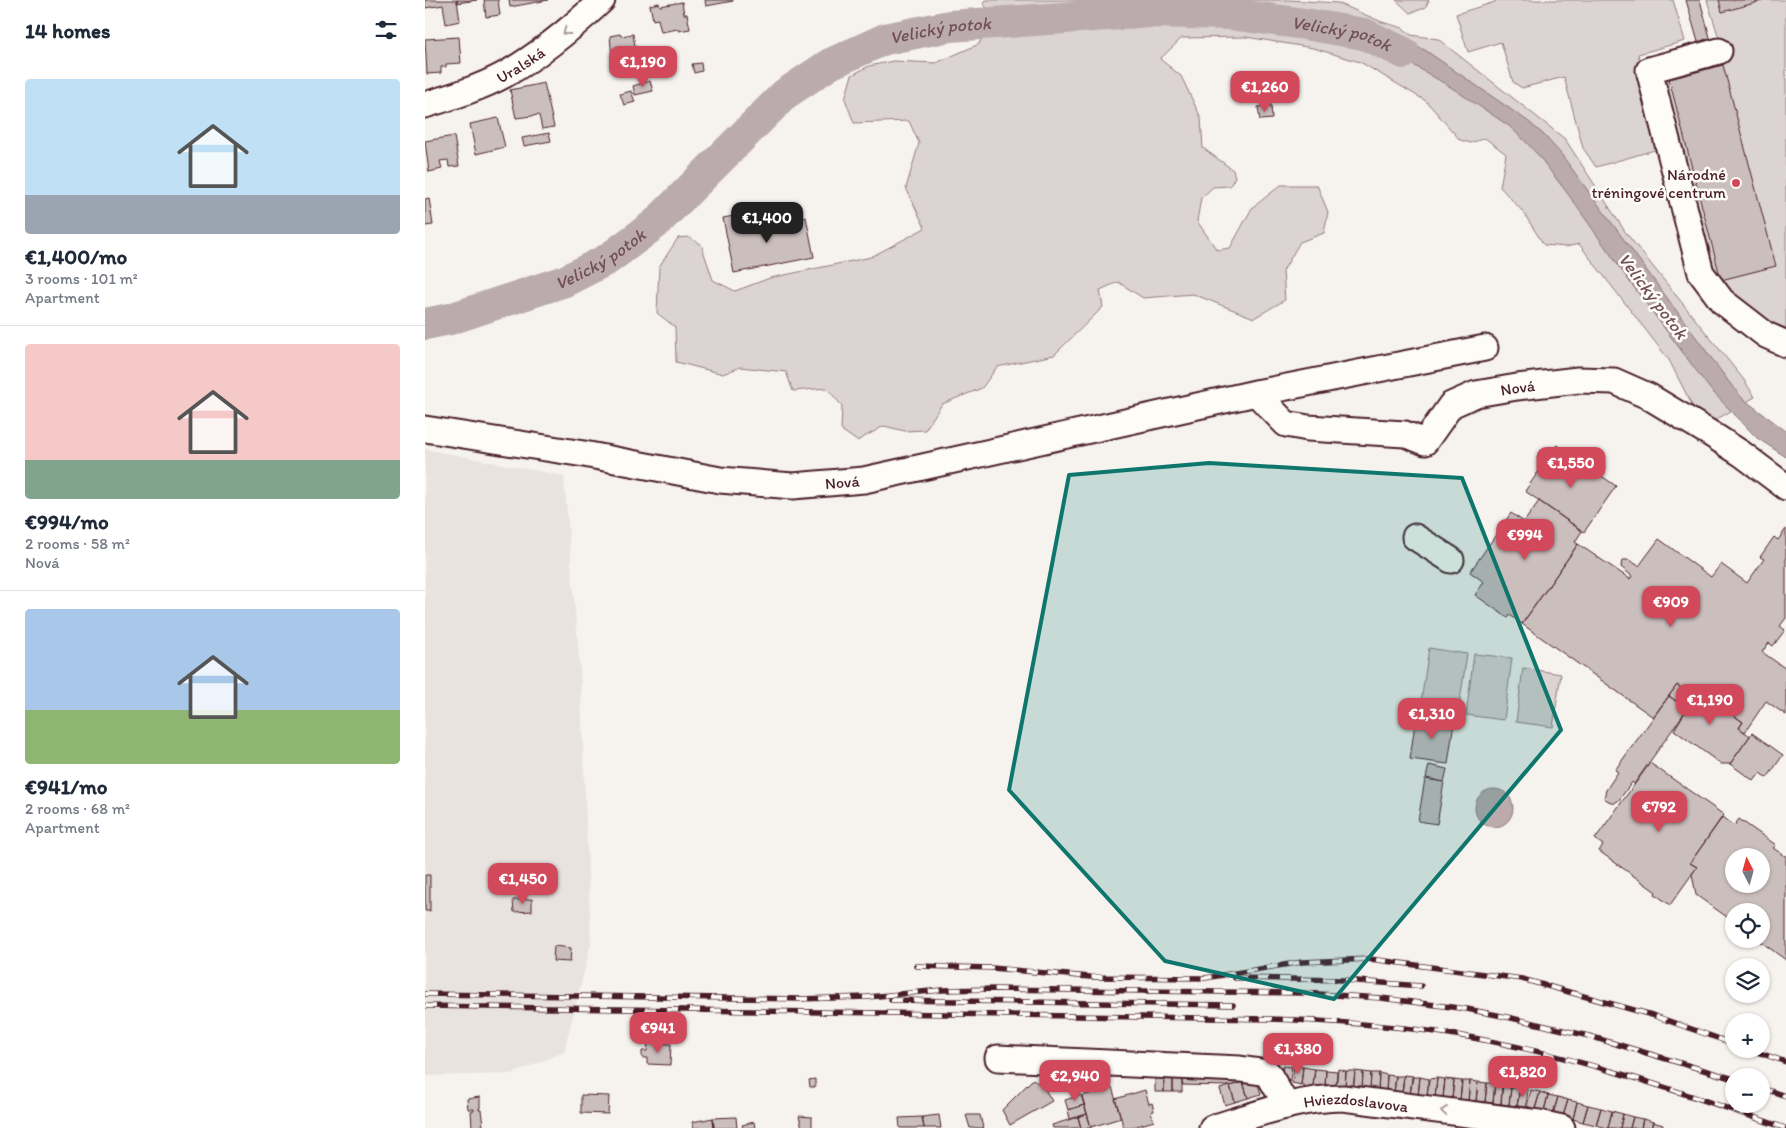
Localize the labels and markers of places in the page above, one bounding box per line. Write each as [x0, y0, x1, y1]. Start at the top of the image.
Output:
pin: €1,190 [602, 46, 684, 88]
pin: €1,260 [1224, 70, 1306, 113]
place label: Národné tréningové centrum [1591, 165, 1726, 202]
marker: Národné tréningové centrum [1730, 177, 1742, 189]
pin: €1,400 [726, 202, 808, 244]
pin: €1,550 [1530, 446, 1612, 489]
pin: €994 [1495, 518, 1555, 561]
pin: €909 [1641, 586, 1701, 628]
pin: €1,190 [1669, 684, 1751, 726]
pin: €1,310 [1391, 698, 1473, 740]
pin: €792 [1629, 790, 1689, 833]
pin: €1,450 [482, 862, 564, 905]
pin: €941 [628, 1012, 688, 1054]
pin: €1,380 [1257, 1032, 1339, 1075]
pin: €1,820 [1482, 1056, 1564, 1098]
pin: €2,940 [1034, 1060, 1116, 1102]

